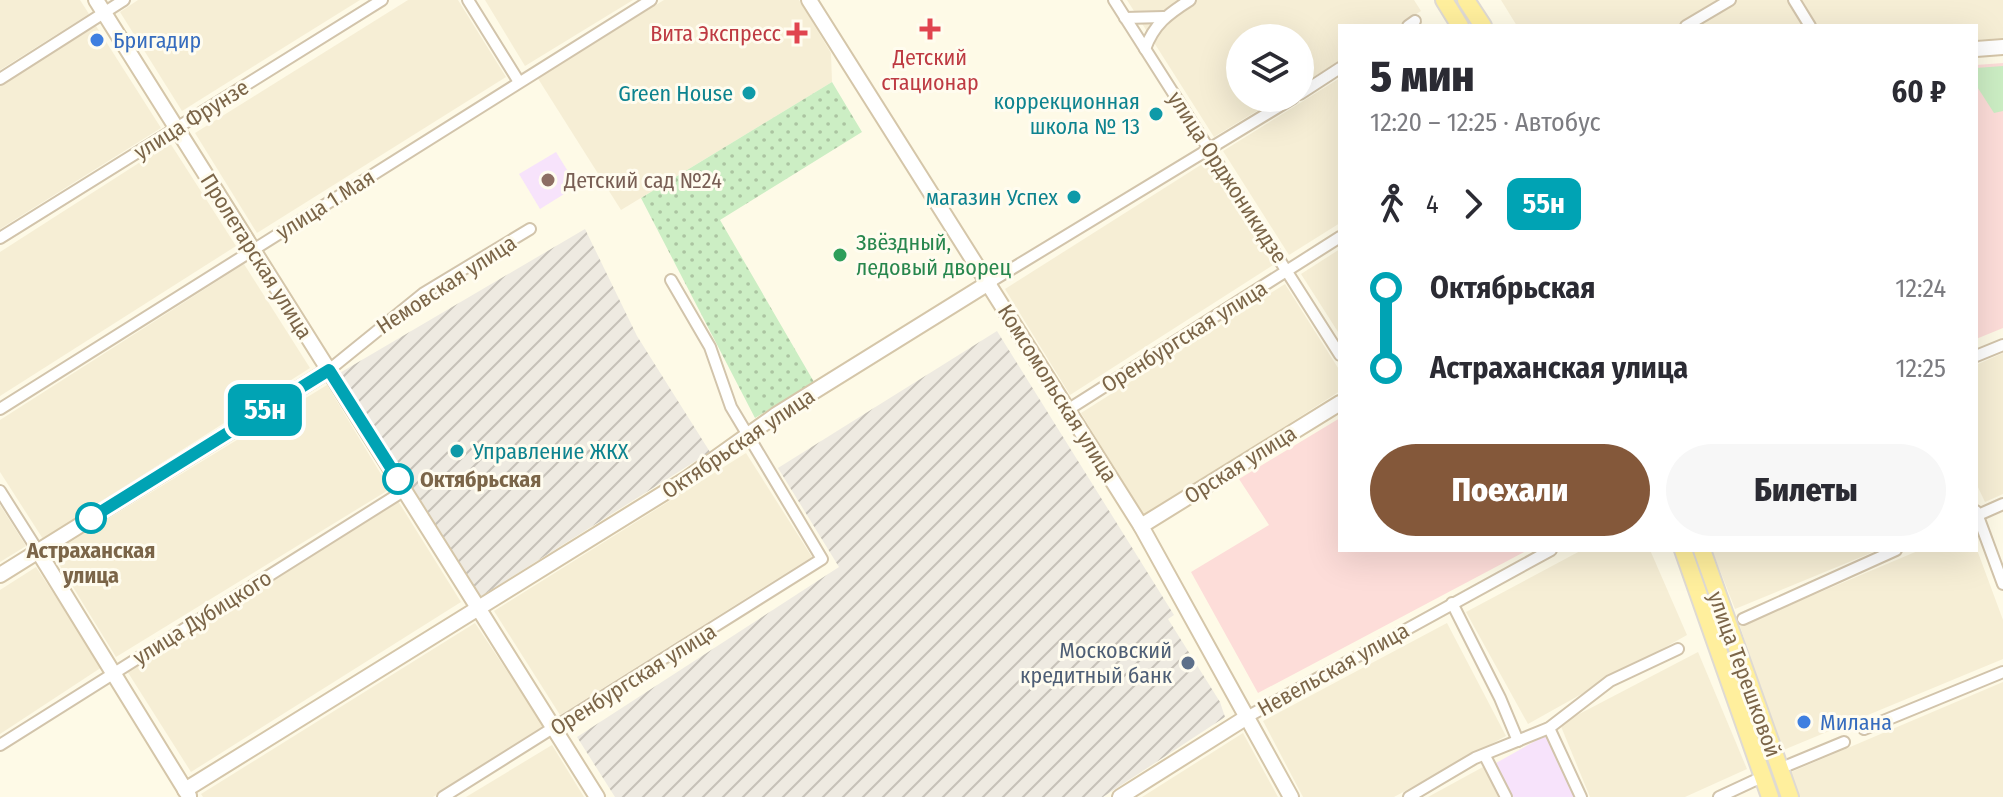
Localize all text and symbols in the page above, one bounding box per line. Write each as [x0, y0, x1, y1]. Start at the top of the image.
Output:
marker: Детский стационар [919, 18, 941, 40]
place label: Вита Экспресс [650, 20, 782, 47]
marker: Вита Экспресс [788, 24, 806, 42]
map controls [1226, 24, 1314, 112]
button: layers [1226, 24, 1314, 112]
place label: Бригадир [113, 27, 201, 54]
marker: Бригадир [88, 31, 106, 49]
place label: Детский стационар [881, 44, 979, 96]
text: 5 мин [1370, 50, 1475, 103]
street label: улица Фрунзе [129, 73, 254, 165]
text: 60 ₽ [1891, 74, 1946, 110]
place label: Green House [618, 80, 733, 107]
marker: Green House [740, 84, 758, 102]
street label: улица Орджоникидзе [1162, 86, 1293, 268]
place label: коррекционная школа № 13 [994, 88, 1140, 140]
marker: коррекционная школа № 13 [1147, 105, 1165, 123]
text: 12:20 – 12:25 · Автобус [1370, 107, 1601, 138]
street label: улица 1 Мая [271, 163, 380, 245]
place label: Детский сад №24 [563, 167, 722, 194]
street label: Пролетарская улица [195, 169, 318, 344]
marker: Детский сад №24 [539, 171, 557, 189]
icon: walk [1370, 182, 1414, 226]
icon: forward [1451, 182, 1495, 226]
place label: магазин Успех [926, 184, 1058, 211]
text: 55н [1523, 187, 1565, 220]
marker: магазин Успех [1065, 188, 1083, 206]
text: 4 [1426, 189, 1439, 220]
street label: Немовская улица [371, 229, 521, 340]
place label: Звёздный, ледовый дворец [856, 229, 1011, 281]
marker: Звёздный, ледовый дворец [831, 246, 849, 264]
text: Октябрьская [1430, 270, 1595, 306]
text: 12:24 [1895, 273, 1946, 304]
street label: Оренбургская улица [1096, 275, 1272, 398]
street label: Комсомольская улица [992, 299, 1123, 487]
text: Астраханская улица [1430, 350, 1688, 386]
text: 12:25 [1895, 353, 1946, 384]
street label: Октябрьская улица [657, 382, 820, 504]
line badge: 55н [219, 384, 311, 436]
text: 55н [244, 393, 286, 426]
street label: Орская улица [1179, 419, 1301, 509]
place label: Управление ЖКХ [472, 438, 629, 465]
marker: Управление ЖКХ [448, 442, 466, 460]
button: Поехали [1370, 444, 1650, 536]
button: Билеты [1666, 444, 1946, 536]
marker: Октябрьская [383, 464, 413, 494]
place label: Октябрьская [420, 466, 541, 493]
marker: Астраханская улица [76, 503, 106, 533]
place label: Астраханская улица [26, 537, 155, 589]
street label: улица Дубицкого [128, 564, 277, 671]
street label: улица Терешковой [1702, 588, 1787, 761]
street label: Невельская улица [1253, 617, 1414, 722]
street label: Оренбургская улица [545, 618, 721, 741]
place label: Московский кредитный банк [1020, 637, 1173, 689]
marker: Московский кредитный банк [1179, 654, 1197, 672]
place label: Милана [1820, 709, 1892, 736]
marker: Милана [1795, 713, 1813, 731]

